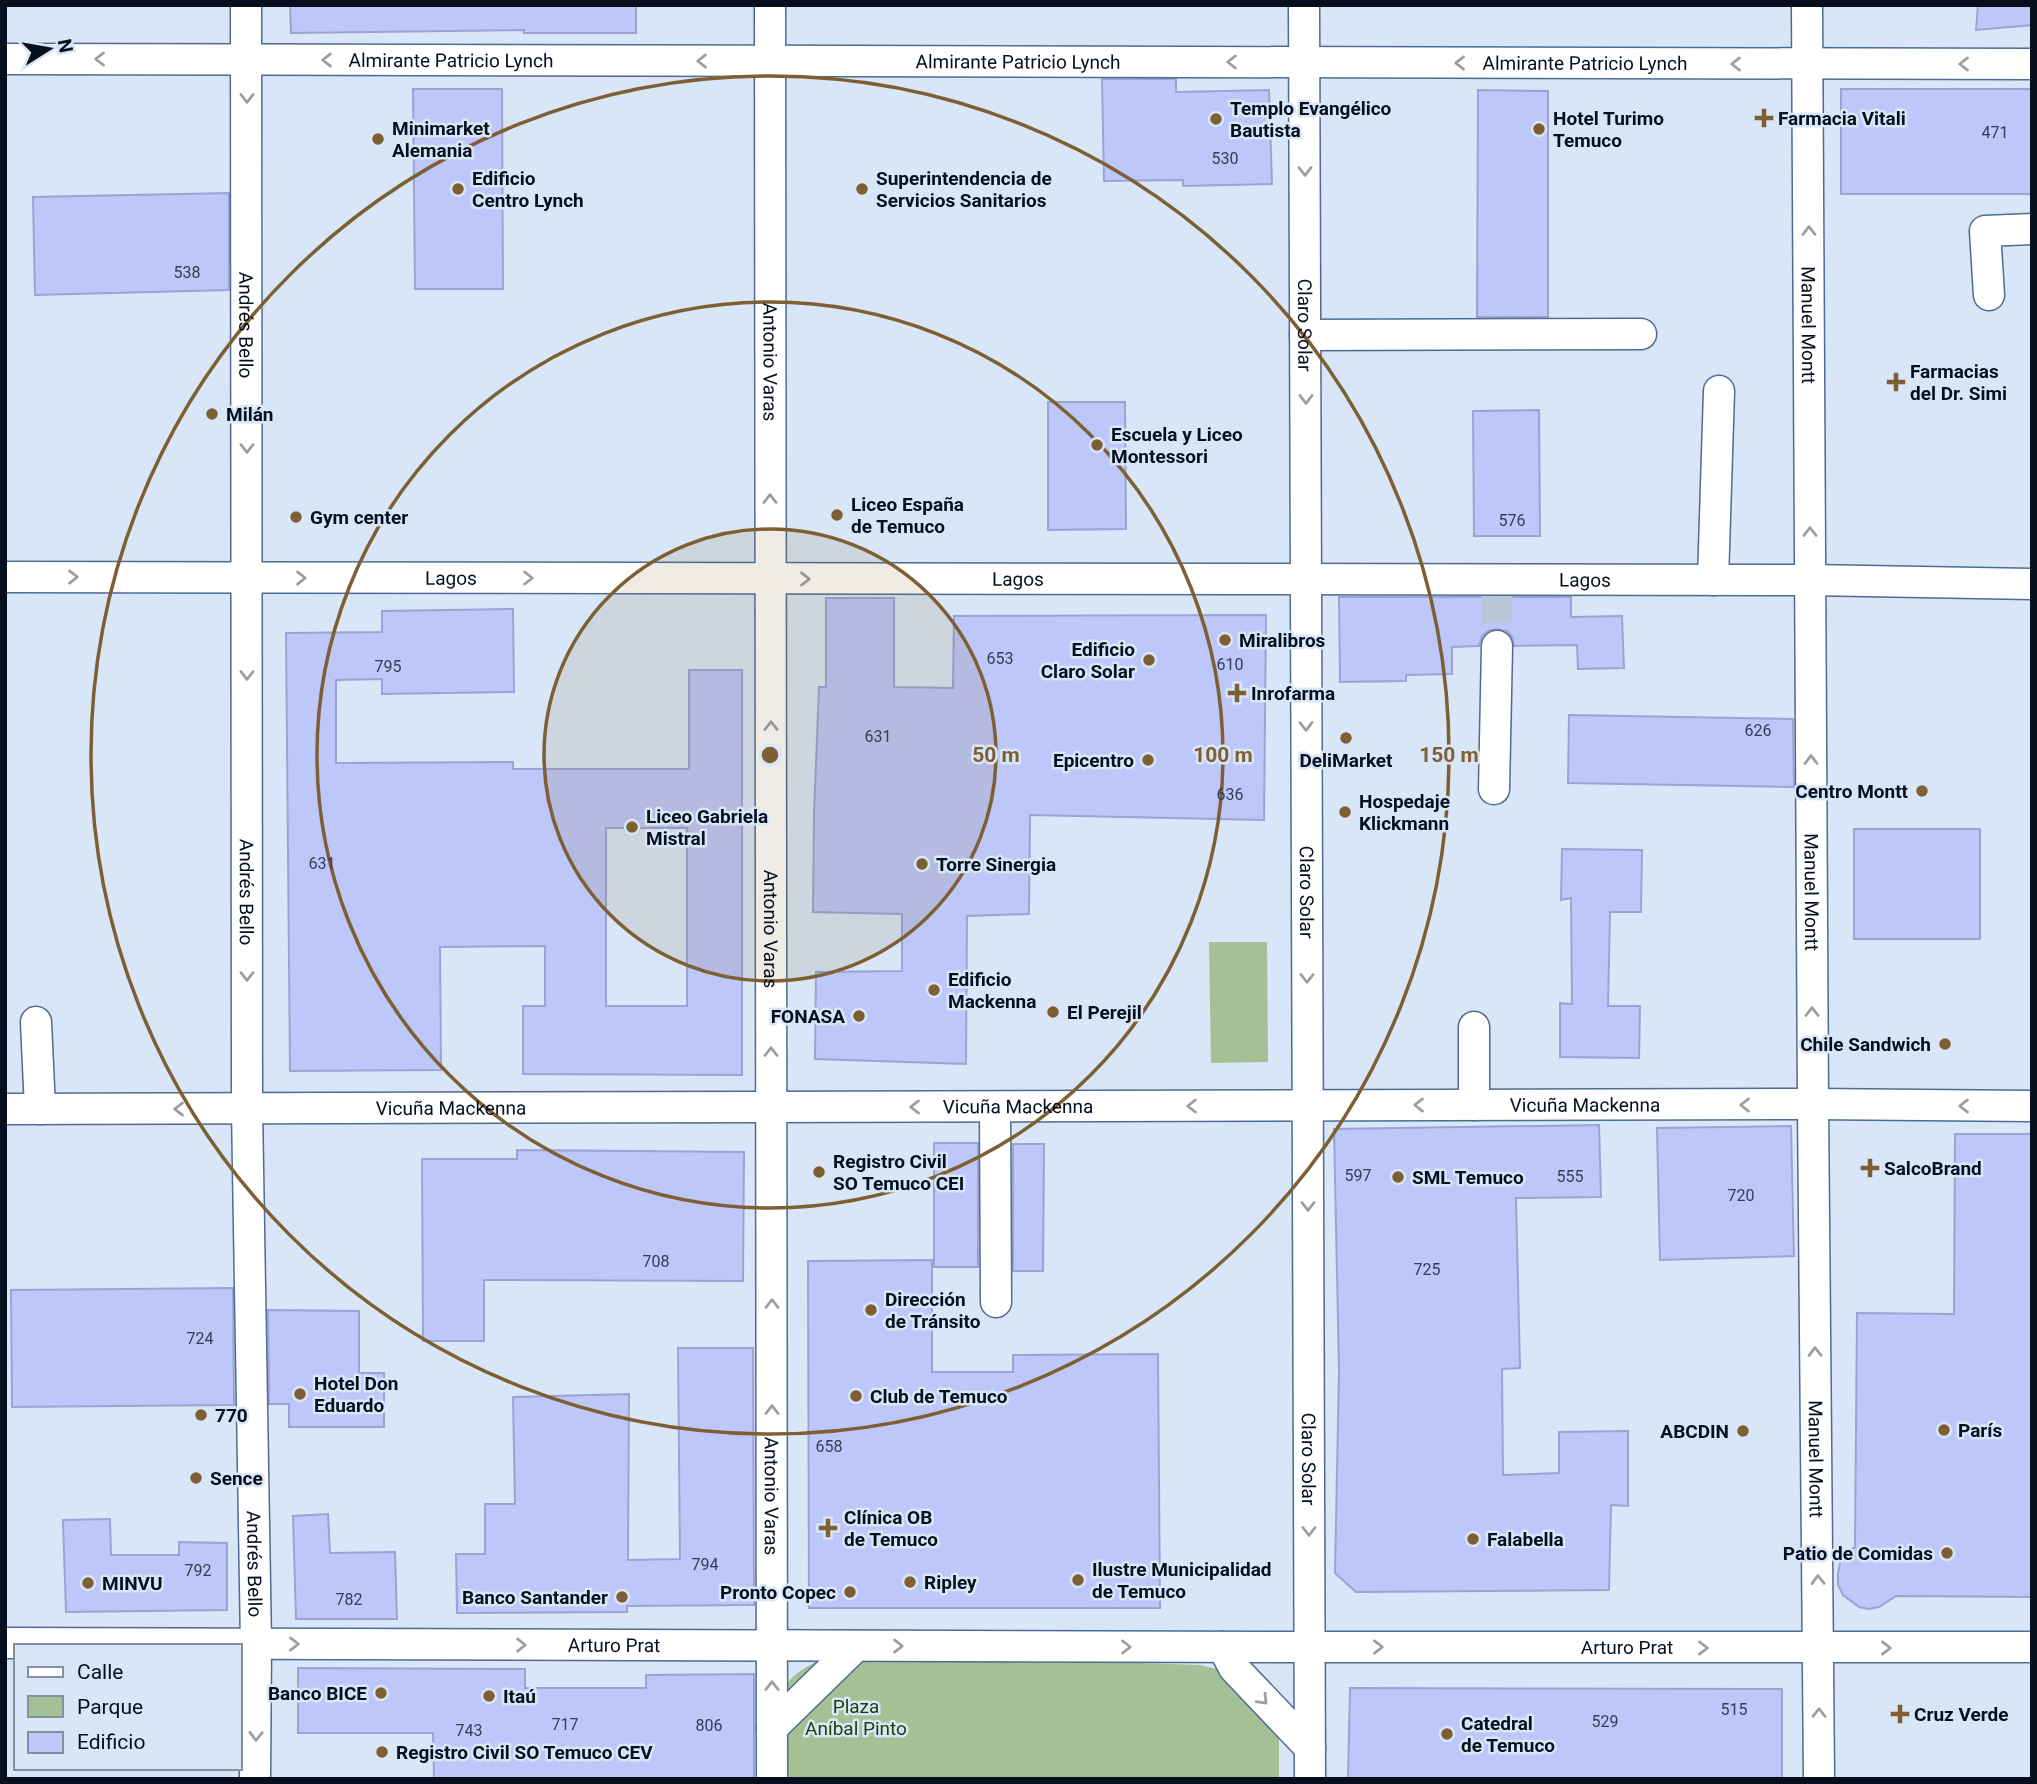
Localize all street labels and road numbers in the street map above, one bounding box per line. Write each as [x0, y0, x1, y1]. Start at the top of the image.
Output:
street label: Almirante Patricio Lynch [349, 48, 553, 72]
street label: Almirante Patricio Lynch [916, 50, 1120, 73]
street label: Almirante Patricio Lynch [1483, 51, 1687, 75]
street label: Manuel Montt [1797, 266, 1821, 384]
street label: Andrés Bello [235, 272, 258, 378]
street label: Claro Solar [1293, 279, 1317, 372]
street label: Antonio Varas [759, 303, 782, 421]
street label: Lagos [425, 566, 477, 589]
street label: Lagos [992, 567, 1044, 590]
street label: Lagos [1559, 568, 1611, 591]
street label: Manuel Montt [1800, 833, 1824, 951]
street label: Andrés Bello [235, 839, 258, 945]
street label: Claro Solar [1295, 846, 1319, 939]
street label: Antonio Varas [759, 870, 783, 988]
street label: Vicuña Mackenna [1510, 1093, 1660, 1116]
street label: Vicuña Mackenna [943, 1094, 1093, 1118]
street label: Vicuña Mackenna [376, 1096, 526, 1119]
street label: Manuel Montt [1804, 1400, 1828, 1518]
street label: Claro Solar [1297, 1413, 1321, 1506]
street label: Antonio Varas [760, 1437, 783, 1555]
street label: Andrés Bello [242, 1510, 267, 1617]
street label: Arturo Prat [568, 1633, 660, 1657]
street label: Arturo Prat [1581, 1636, 1673, 1659]

